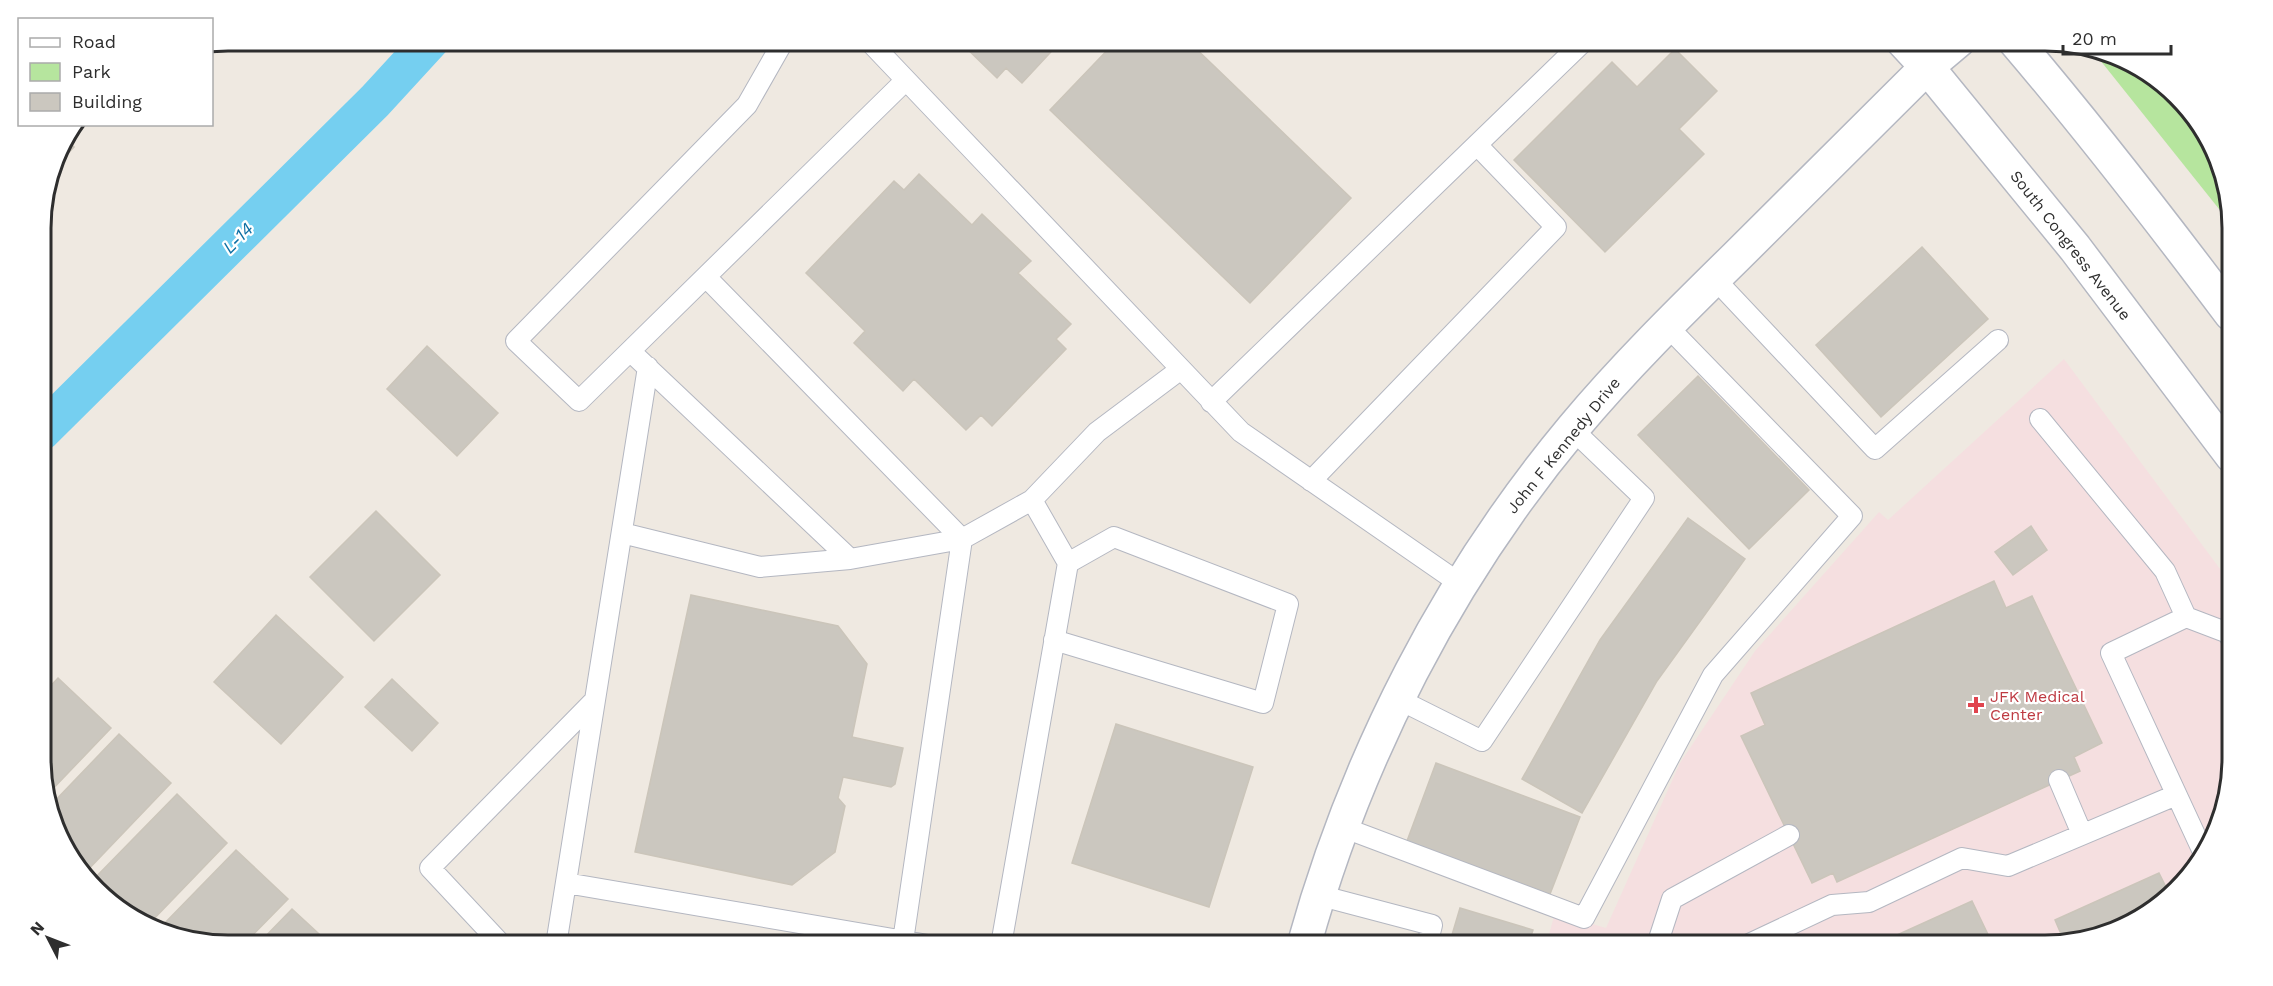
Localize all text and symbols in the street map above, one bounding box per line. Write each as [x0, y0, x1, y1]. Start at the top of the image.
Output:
legend [18, 18, 213, 126]
scale bar [2063, 18, 2171, 56]
text: 20 m [2072, 28, 2117, 49]
text: Road [72, 31, 116, 52]
text: Park [72, 61, 111, 82]
text: Building [72, 91, 142, 112]
street label: South Congress Avenue [2006, 167, 2135, 324]
water label: L-14 [218, 218, 257, 257]
street label: John F Kennedy Drive [1503, 373, 1624, 517]
place label: JFK Medical Center [1990, 687, 2085, 724]
marker: JFK Medical Center [1967, 696, 1985, 714]
north arrow [18, 908, 78, 968]
text: N [26, 918, 48, 939]

